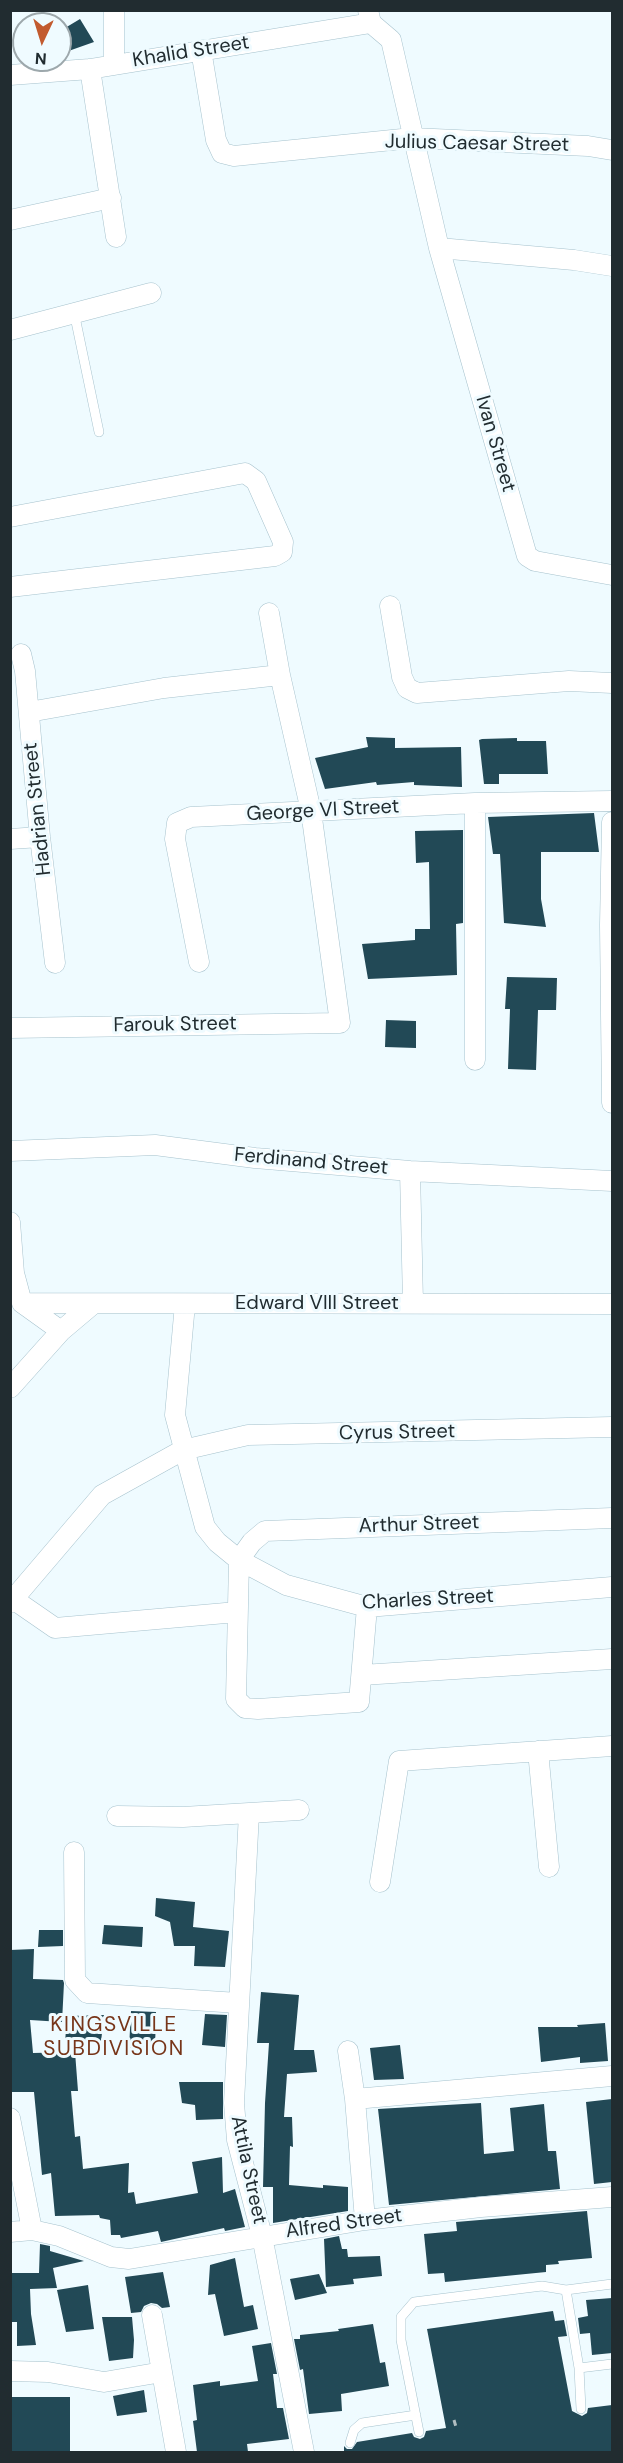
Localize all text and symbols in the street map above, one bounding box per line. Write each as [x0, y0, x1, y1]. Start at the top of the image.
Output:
north arrow [12, 12, 72, 72]
street label: Khalid Street [131, 31, 251, 73]
text: N [34, 48, 47, 69]
street label: Julius Caesar Street [385, 130, 569, 158]
street label: Ivan Street [470, 393, 520, 495]
street label: Hadrian Street [19, 741, 57, 877]
street label: George VI Street [246, 795, 400, 827]
street label: Farouk Street [113, 1012, 237, 1038]
street label: Ferdinand Street [233, 1143, 389, 1181]
street label: Edward VIII Street [235, 1292, 399, 1316]
street label: Cyrus Street [339, 1420, 455, 1446]
street label: Arthur Street [358, 1511, 480, 1539]
street label: Charles Street [361, 1585, 495, 1615]
district label: KINGSVILLE SUBDIVISION [43, 2012, 185, 2062]
street label: Attila Street [225, 2114, 271, 2226]
street label: Alfred Street [284, 2204, 404, 2244]

